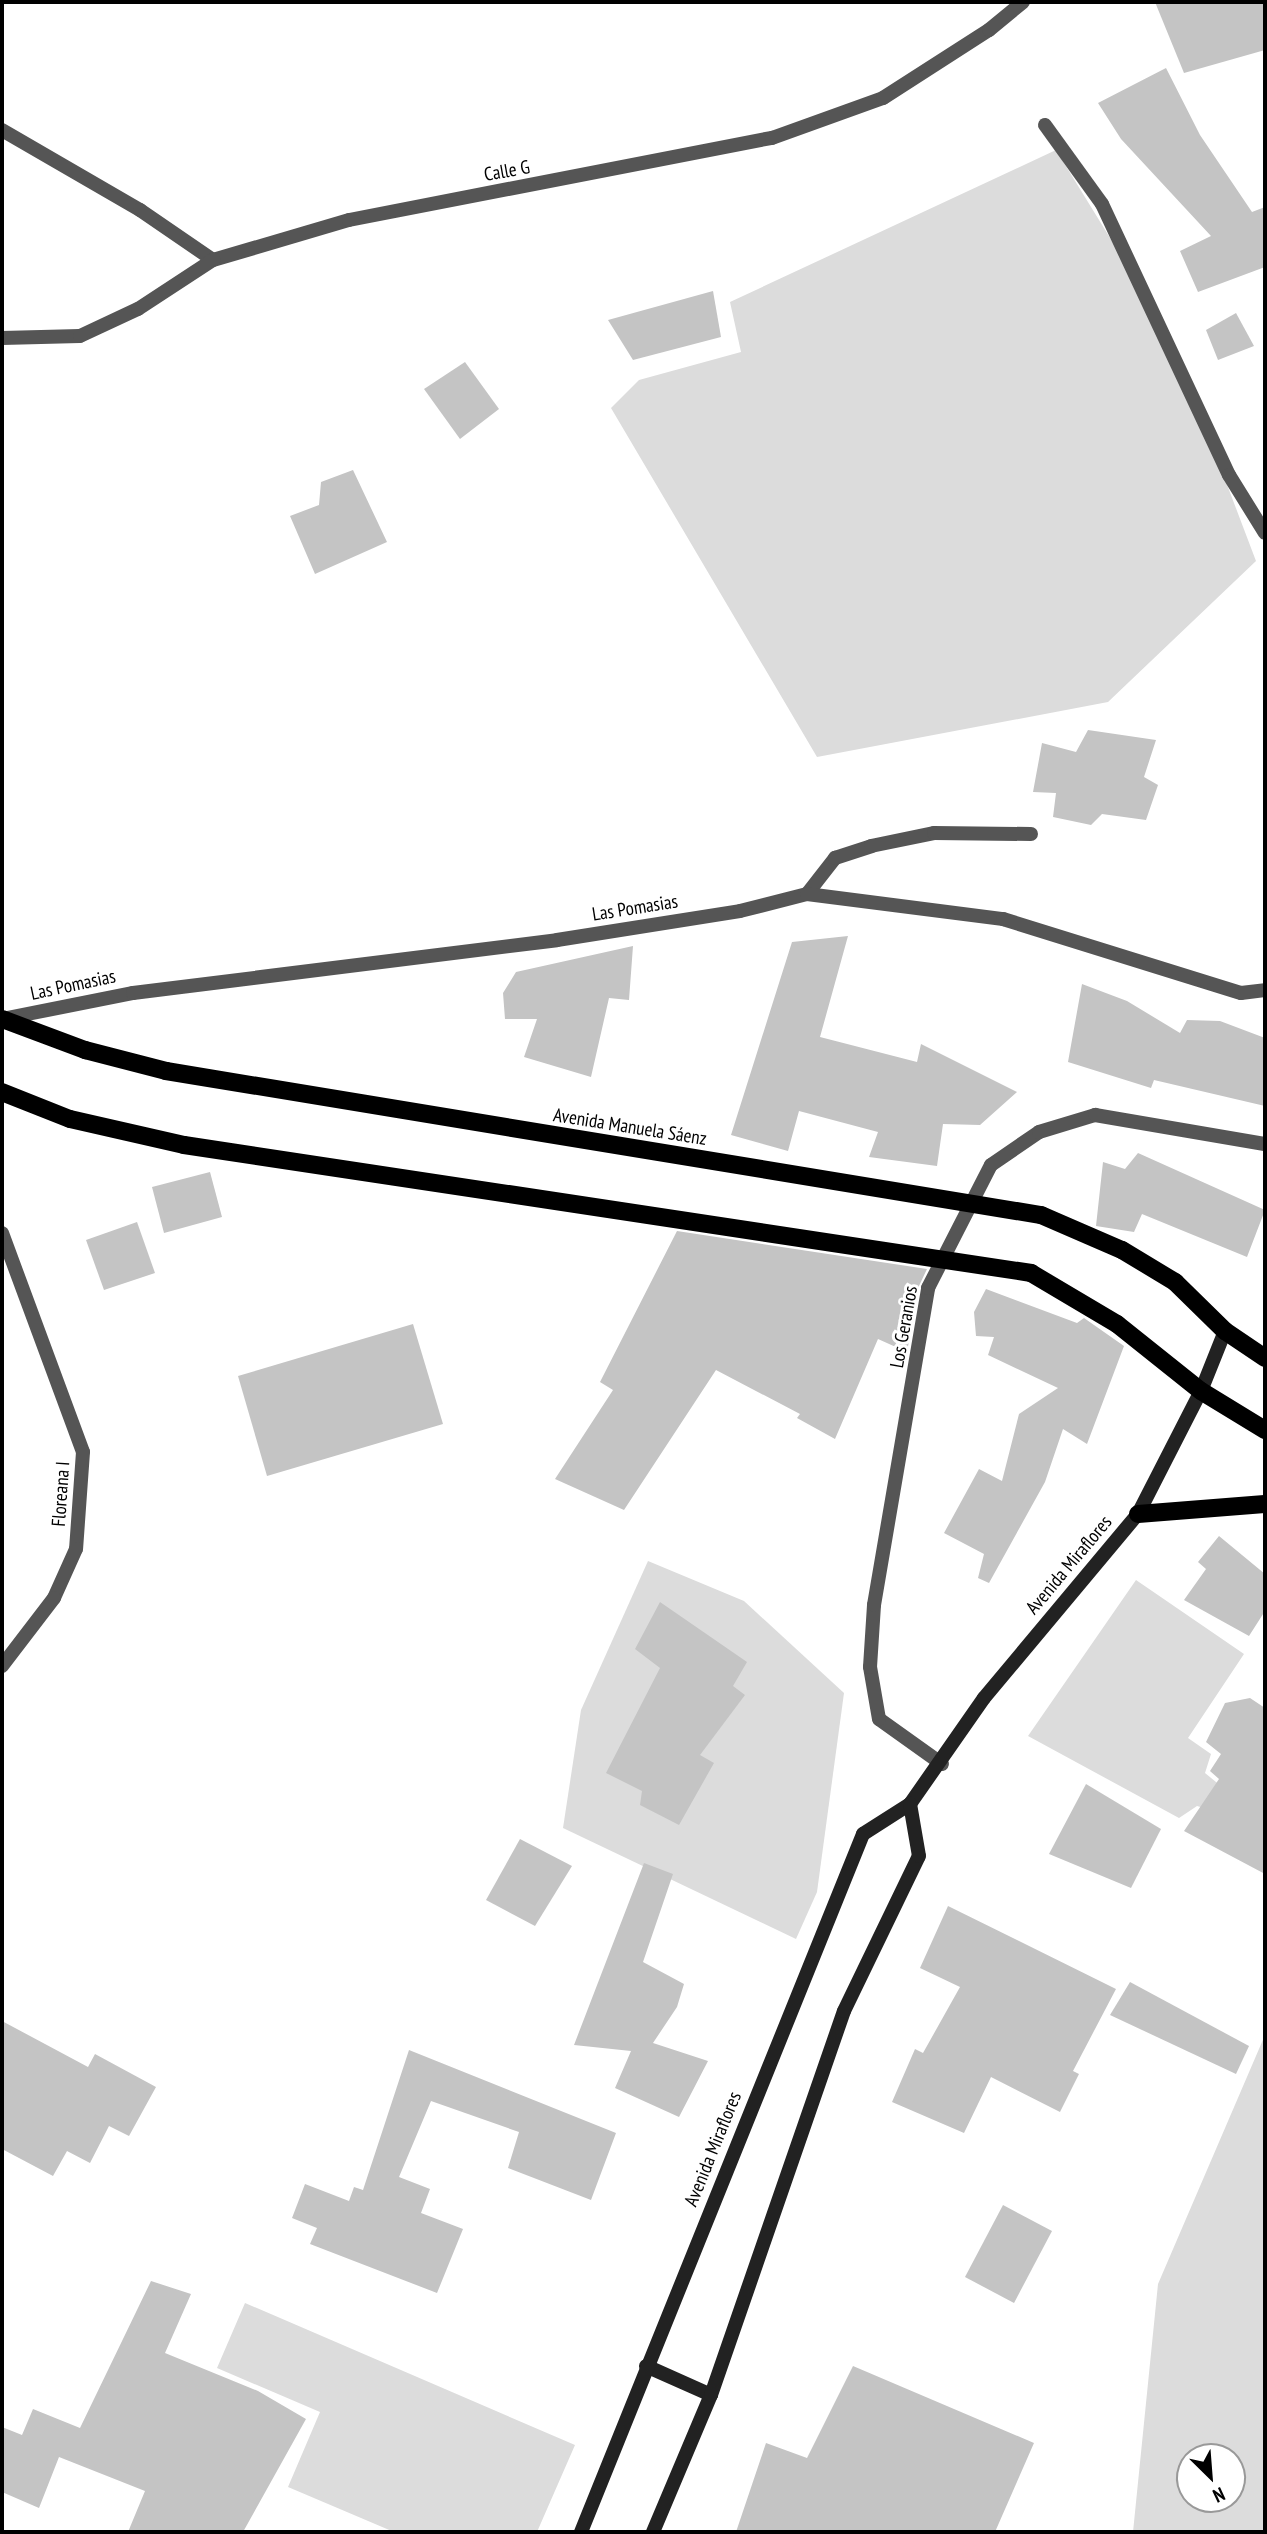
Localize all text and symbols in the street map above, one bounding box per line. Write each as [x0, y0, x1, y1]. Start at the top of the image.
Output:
street label: Calle G [482, 156, 532, 186]
street label: Las Pomasias [591, 890, 679, 926]
street label: Las Pomasias [28, 965, 118, 1005]
street label: Avenida Manuela Sáenz [552, 1104, 708, 1150]
street label: Los Geranios [886, 1284, 922, 1370]
street label: Floreana I [47, 1461, 75, 1527]
street label: Avenida Miraflores [1021, 1511, 1117, 1619]
street label: Avenida Miraflores [680, 2088, 746, 2210]
north arrow [1176, 2443, 1246, 2513]
text: N [1209, 2482, 1229, 2508]

